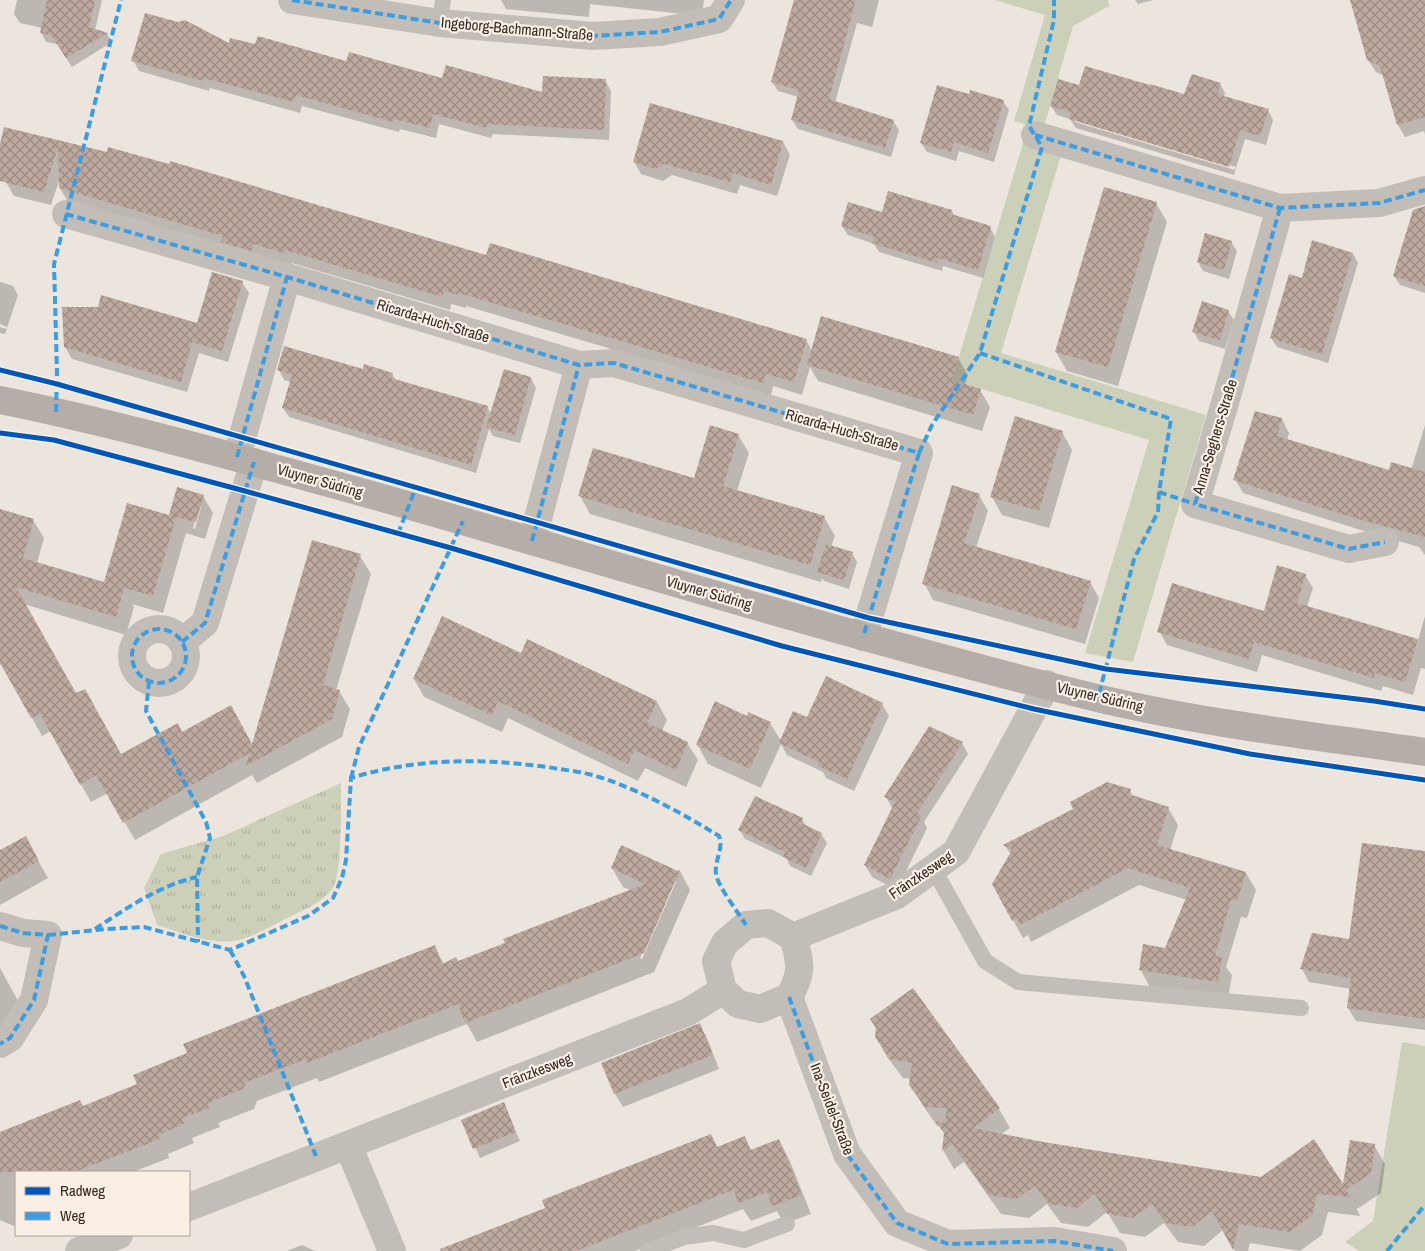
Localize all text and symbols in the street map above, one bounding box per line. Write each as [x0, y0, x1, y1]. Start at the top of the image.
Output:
street label: Ingeborg-Bachmann-Straße [440, 11, 594, 46]
street label: Ricarda-Huch-Straße [374, 293, 492, 348]
street label: Anna-Seghers-Straße [1187, 376, 1242, 498]
street label: Ricarda-Huch-Straße [783, 403, 901, 456]
street label: Vluyner Südring [275, 458, 366, 503]
street label: Vluyner Südring [664, 570, 755, 615]
street label: Vluyner Südring [1055, 676, 1146, 717]
street label: Fränzkesweg [885, 845, 957, 904]
street label: Fränzkesweg [499, 1048, 575, 1093]
street label: Ina-Seidel-Straße [805, 1060, 860, 1158]
legend [15, 1171, 190, 1236]
text: Radweg [60, 1180, 105, 1201]
text: Weg [60, 1205, 85, 1226]

